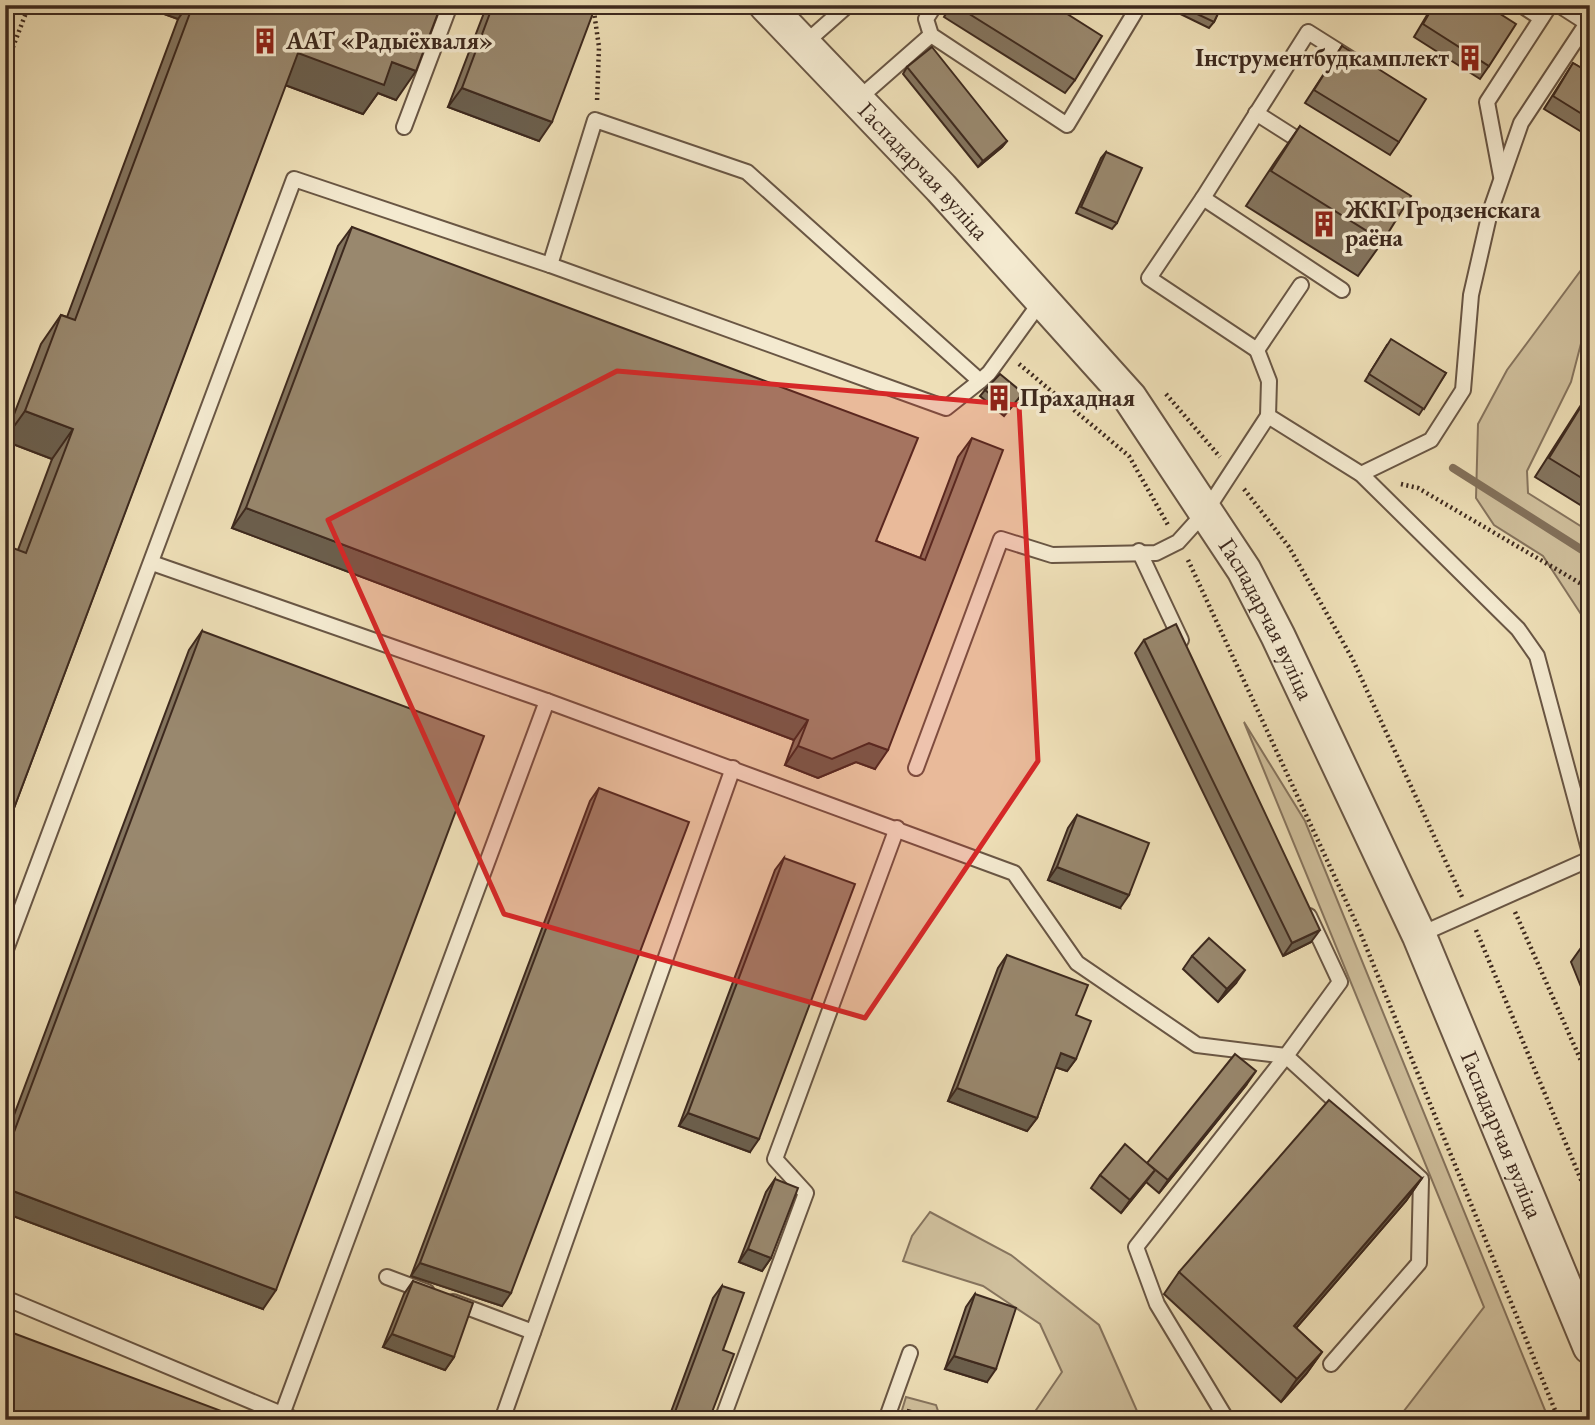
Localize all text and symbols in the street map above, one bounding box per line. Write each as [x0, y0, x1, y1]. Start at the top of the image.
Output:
place label: ААТ «Радыёхваля» [285, 25, 493, 56]
building icon: ААТ «Радыёхваля» [250, 26, 280, 56]
place label: Інструментбудкамплект [1195, 42, 1449, 74]
building icon: Інструментбудкамплект [1455, 43, 1485, 73]
street label: Гаспадарчая вуліца [852, 95, 997, 247]
place label: ЖКГ Гродзенскага раёна [1344, 194, 1541, 253]
building icon: ЖКГ Гродзенскага раёна [1309, 209, 1339, 239]
place label: Прахадная [1020, 382, 1135, 413]
building icon: Прахадная [984, 383, 1014, 413]
street label: Гаспадарчая вуліца [1212, 532, 1322, 705]
street label: Гаспадарчая вуліца [1454, 1046, 1551, 1223]

